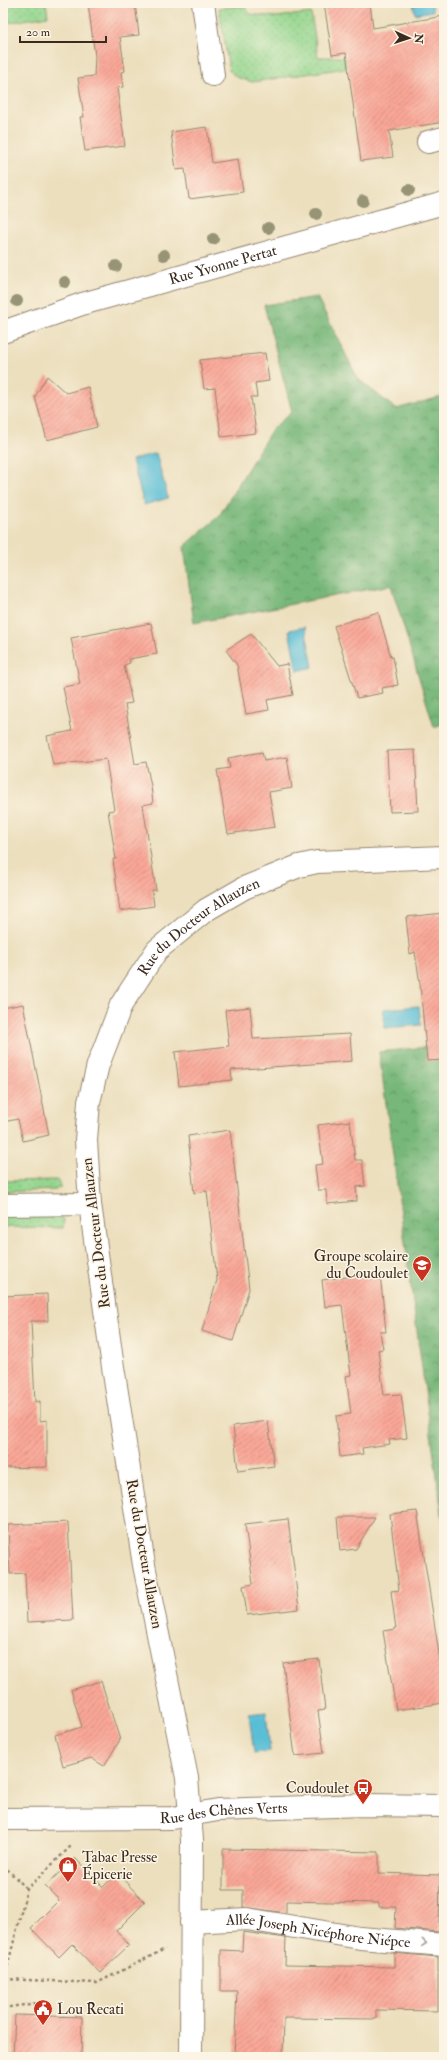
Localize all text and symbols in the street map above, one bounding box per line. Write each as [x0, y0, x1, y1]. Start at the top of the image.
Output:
scale bar [20, 18, 106, 44]
north arrow [389, 18, 429, 58]
text: 20 m [26, 25, 51, 40]
text: N [412, 32, 425, 45]
street label: Rue Yvonne Pertat [167, 241, 279, 289]
street label: Rue du Docteur Allauzen [133, 873, 263, 979]
street label: Rue du Docteur Allauzen [77, 1156, 115, 1309]
place label: Groupe scolaire du Coudoulet [314, 1247, 408, 1283]
school or university icon: Groupe scolaire du Coudoulet [411, 1254, 433, 1282]
street label: Rue du Docteur Allauzen [121, 1478, 167, 1631]
bus stop icon: Coudoulet [352, 1777, 374, 1805]
place label: Coudoulet [286, 1779, 349, 1798]
street label: Rue des Chênes Verts [160, 1798, 288, 1828]
place label: Tabac Presse Épicerie [82, 1848, 157, 1885]
shop icon: Tabac Presse Épicerie [57, 1855, 79, 1883]
street label: Allée Joseph Nicéphore Niépce [224, 1909, 411, 1952]
one-way arrow [421, 1939, 427, 1948]
public building icon: Lou Recati [32, 1998, 54, 2026]
place label: Lou Recati [57, 2000, 124, 2019]

